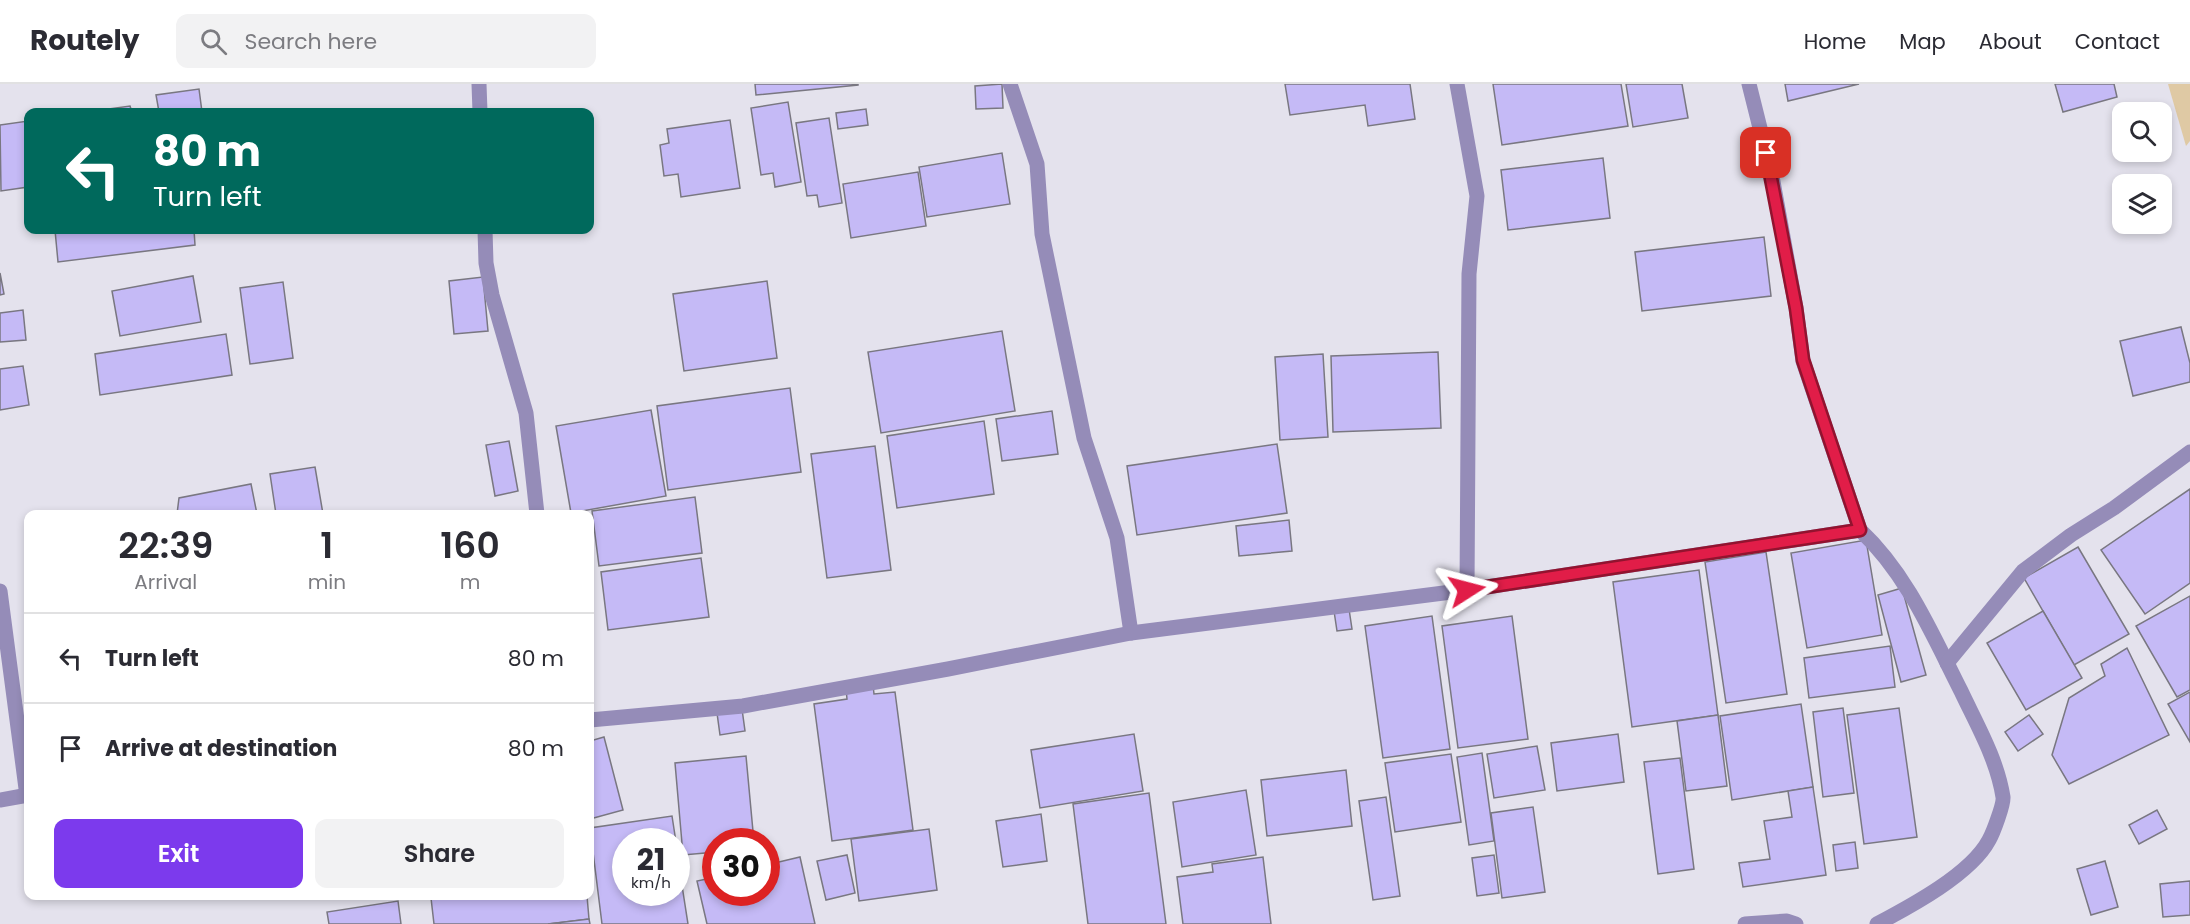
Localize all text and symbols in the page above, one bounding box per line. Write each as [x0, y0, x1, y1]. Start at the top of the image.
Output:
search box [176, 14, 596, 68]
text: Routely [30, 21, 140, 60]
icon: search [197, 25, 230, 58]
text: Search here [245, 26, 377, 57]
text: Home [1804, 27, 1866, 56]
text: Map [1899, 27, 1946, 56]
text: About [1979, 27, 2042, 56]
text: Contact [2075, 27, 2160, 56]
map controls [2112, 102, 2172, 234]
button: search [2112, 102, 2172, 162]
text: 80 m [153, 122, 261, 181]
pin [1740, 127, 1791, 178]
icon: left [54, 132, 132, 210]
icon: arrive [1749, 136, 1782, 169]
button: layers [2112, 174, 2172, 234]
text: Turn left [153, 178, 262, 215]
text: 22:39 [118, 520, 213, 571]
text: 1 [320, 520, 333, 571]
text: 160 [440, 520, 500, 571]
position arrow [1435, 558, 1499, 622]
text: Arrival [134, 568, 197, 596]
text: min [308, 568, 346, 596]
text: m [460, 568, 480, 596]
icon: left [54, 642, 87, 675]
text: Turn left [105, 643, 199, 674]
text: 80 m [508, 643, 564, 674]
icon: arrive [54, 732, 87, 765]
text: Arrive at destination [105, 733, 337, 764]
text: 80 m [508, 733, 564, 764]
button: Exit [54, 819, 303, 888]
button: Share [315, 819, 564, 888]
speed limit sign: 30 [702, 828, 780, 906]
text: 21 [637, 838, 665, 881]
text: km/h [631, 872, 671, 893]

